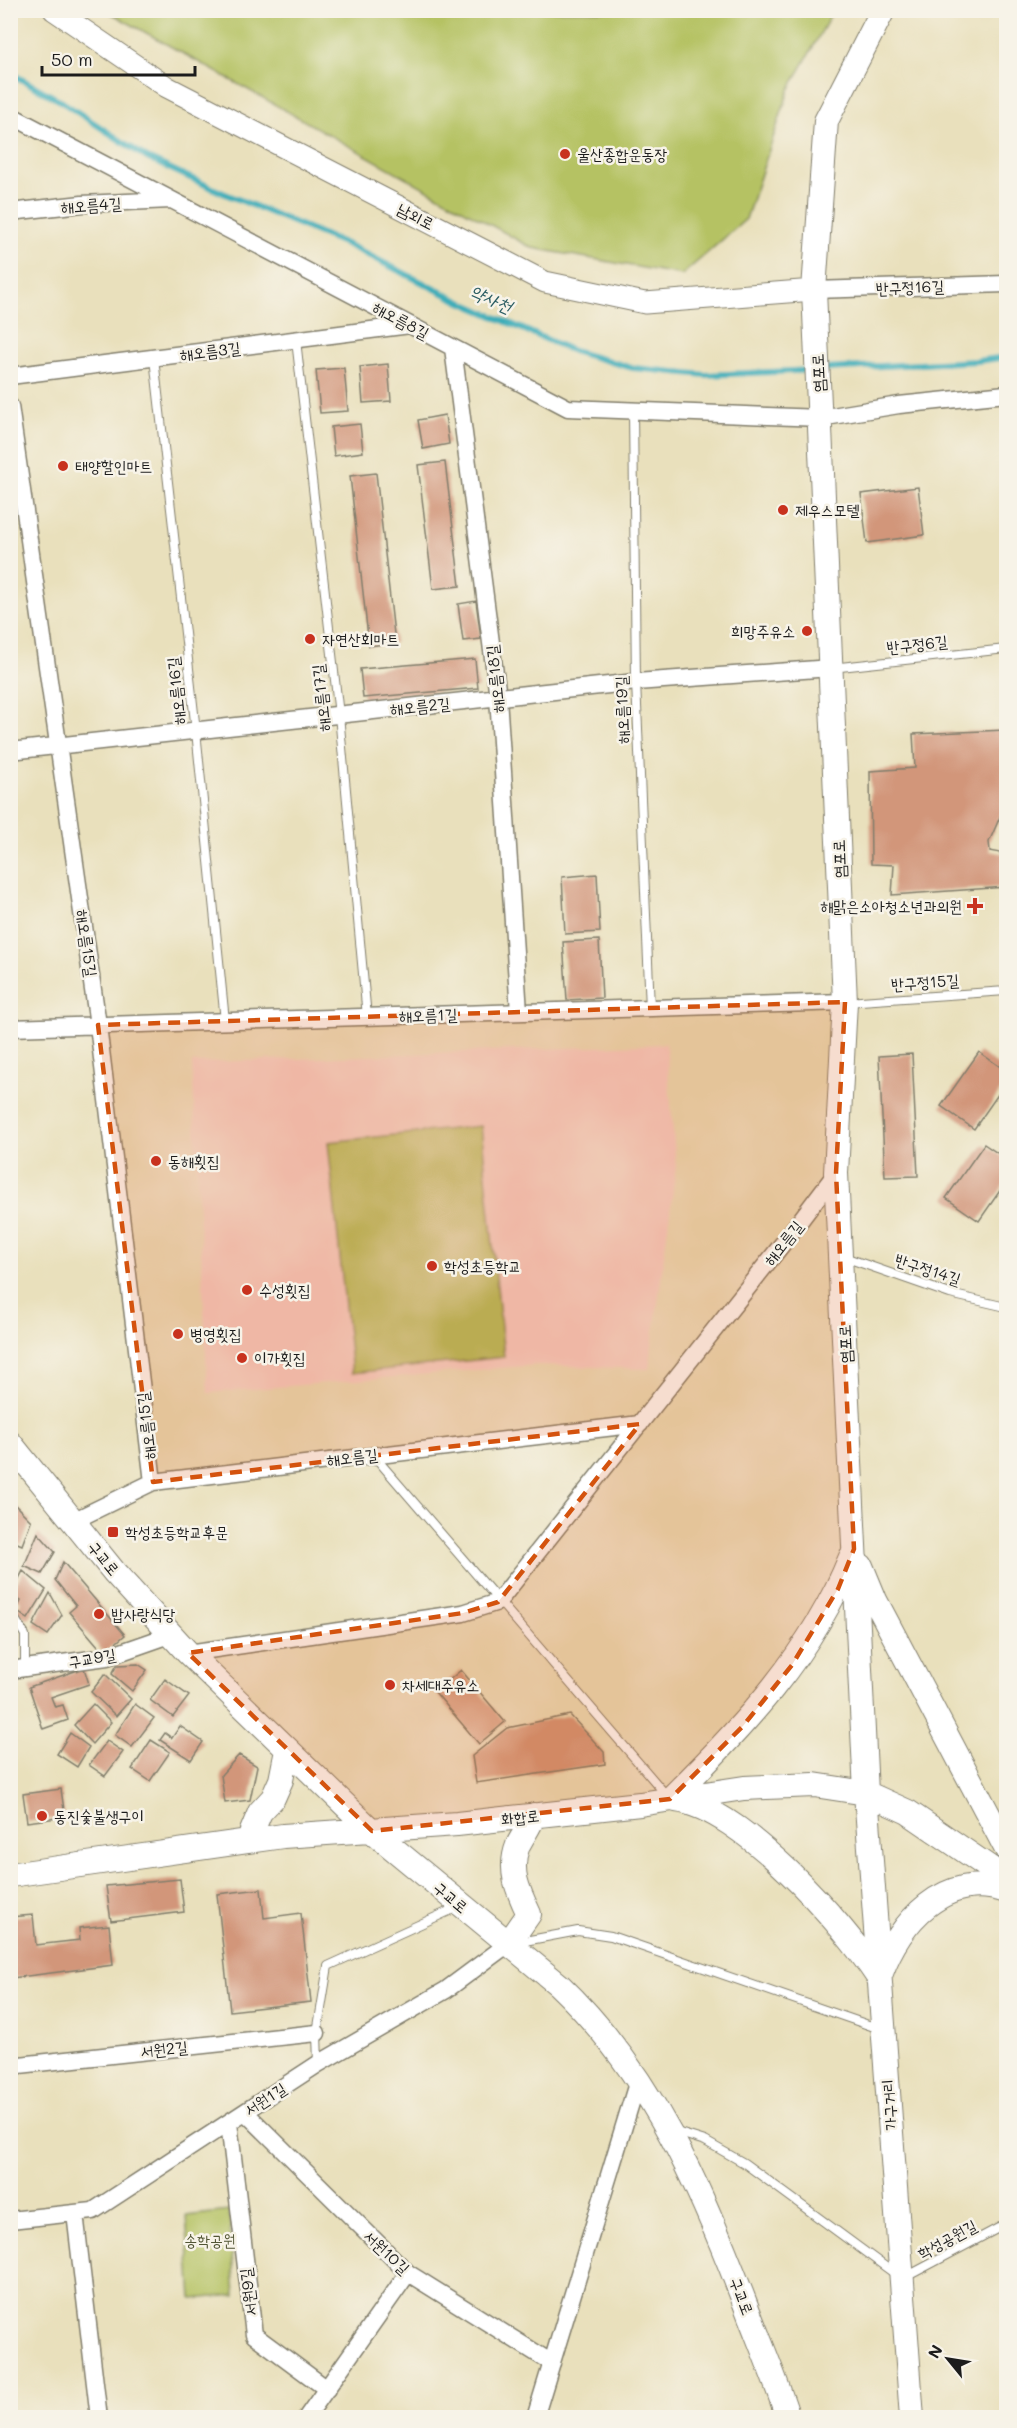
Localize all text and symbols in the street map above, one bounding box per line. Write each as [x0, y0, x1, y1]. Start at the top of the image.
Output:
scale bar [42, 39, 195, 77]
text: 50 m [51, 47, 93, 71]
place label: 울산종합운동장 [577, 143, 667, 164]
marker: 울산종합운동장 [558, 147, 572, 161]
street label: 해오름4길 [60, 192, 122, 217]
street label: 남외로 [394, 197, 438, 234]
street label: 반구정16길 [875, 275, 945, 298]
water label: 약사천 [467, 278, 518, 319]
street label: 해오름8길 [369, 296, 433, 343]
street label: 해오름3길 [178, 336, 242, 365]
street label: 염포로 [806, 353, 829, 393]
place label: 태양할인마트 [75, 455, 152, 476]
marker: 태양할인마트 [56, 459, 70, 473]
place label: 제우스모텔 [795, 499, 860, 520]
marker: 제우스모텔 [776, 503, 790, 517]
place label: 희망주유소 [731, 620, 795, 641]
marker: 희망주유소 [800, 624, 814, 638]
place label: 자연산회마트 [322, 628, 399, 649]
street label: 반구정6길 [885, 630, 949, 657]
marker: 자연산회마트 [303, 632, 317, 646]
street label: 해오름18길 [480, 644, 509, 714]
street label: 해오름16길 [161, 656, 190, 726]
street label: 해오름17길 [307, 663, 334, 733]
street label: 해오름19길 [610, 675, 633, 744]
street label: 해오름2길 [389, 692, 451, 719]
street label: 염포로 [827, 839, 850, 879]
place label: 해맑은소아청소년과의원 [820, 895, 962, 916]
marker: 해맑은소아청소년과의원 [966, 897, 984, 915]
street label: 해오름15길 [72, 908, 103, 978]
street label: 반구정15길 [890, 969, 960, 994]
street label: 해오름1길 [398, 1003, 458, 1026]
place label: 동해횟집 [168, 1150, 220, 1171]
marker: 동해횟집 [149, 1154, 163, 1168]
street label: 해오름길 [758, 1216, 807, 1269]
street label: 반구정14길 [893, 1248, 964, 1289]
place label: 학성초등학교 [444, 1255, 521, 1276]
marker: 학성초등학교 [425, 1259, 439, 1273]
place label: 수성횟집 [259, 1279, 311, 1300]
marker: 수성횟집 [240, 1283, 254, 1297]
place label: 병영횟집 [190, 1323, 242, 1344]
street label: 염포로 [833, 1324, 856, 1364]
marker: 병영횟집 [171, 1327, 185, 1341]
place label: 이가횟집 [254, 1347, 306, 1368]
marker: 이가횟집 [235, 1351, 249, 1365]
street label: 해오름15길 [131, 1391, 160, 1461]
street label: 해오름길 [325, 1443, 379, 1470]
place label: 학성초등학교후문 [125, 1521, 228, 1542]
marker: 학성초등학교후문 [106, 1525, 120, 1539]
street label: 구교로 [84, 1536, 125, 1579]
place label: 밥사랑식당 [111, 1603, 176, 1624]
marker: 밥사랑식당 [92, 1607, 106, 1621]
street label: 구교9길 [66, 1643, 118, 1672]
place label: 차세대주유소 [402, 1674, 479, 1695]
marker: 차세대주유소 [383, 1678, 397, 1692]
street label: 화합로 [500, 1804, 540, 1829]
place label: 동진숯불생구이 [54, 1805, 144, 1826]
marker: 동진숯불생구이 [35, 1809, 49, 1823]
street label: 구교로 [430, 1876, 473, 1917]
street label: 서원2길 [139, 2036, 189, 2061]
street label: 서원1길 [240, 2077, 290, 2120]
street label: 가구거리 [876, 2079, 901, 2131]
street label: 학성공원길 [913, 2214, 980, 2263]
street label: 서원10길 [360, 2225, 415, 2278]
park label: 송학공원 [184, 2229, 236, 2250]
street label: 서원9길 [234, 2267, 261, 2317]
street label: 구교로 [726, 2274, 759, 2318]
north arrow [918, 2329, 978, 2389]
text: N [922, 2341, 947, 2362]

